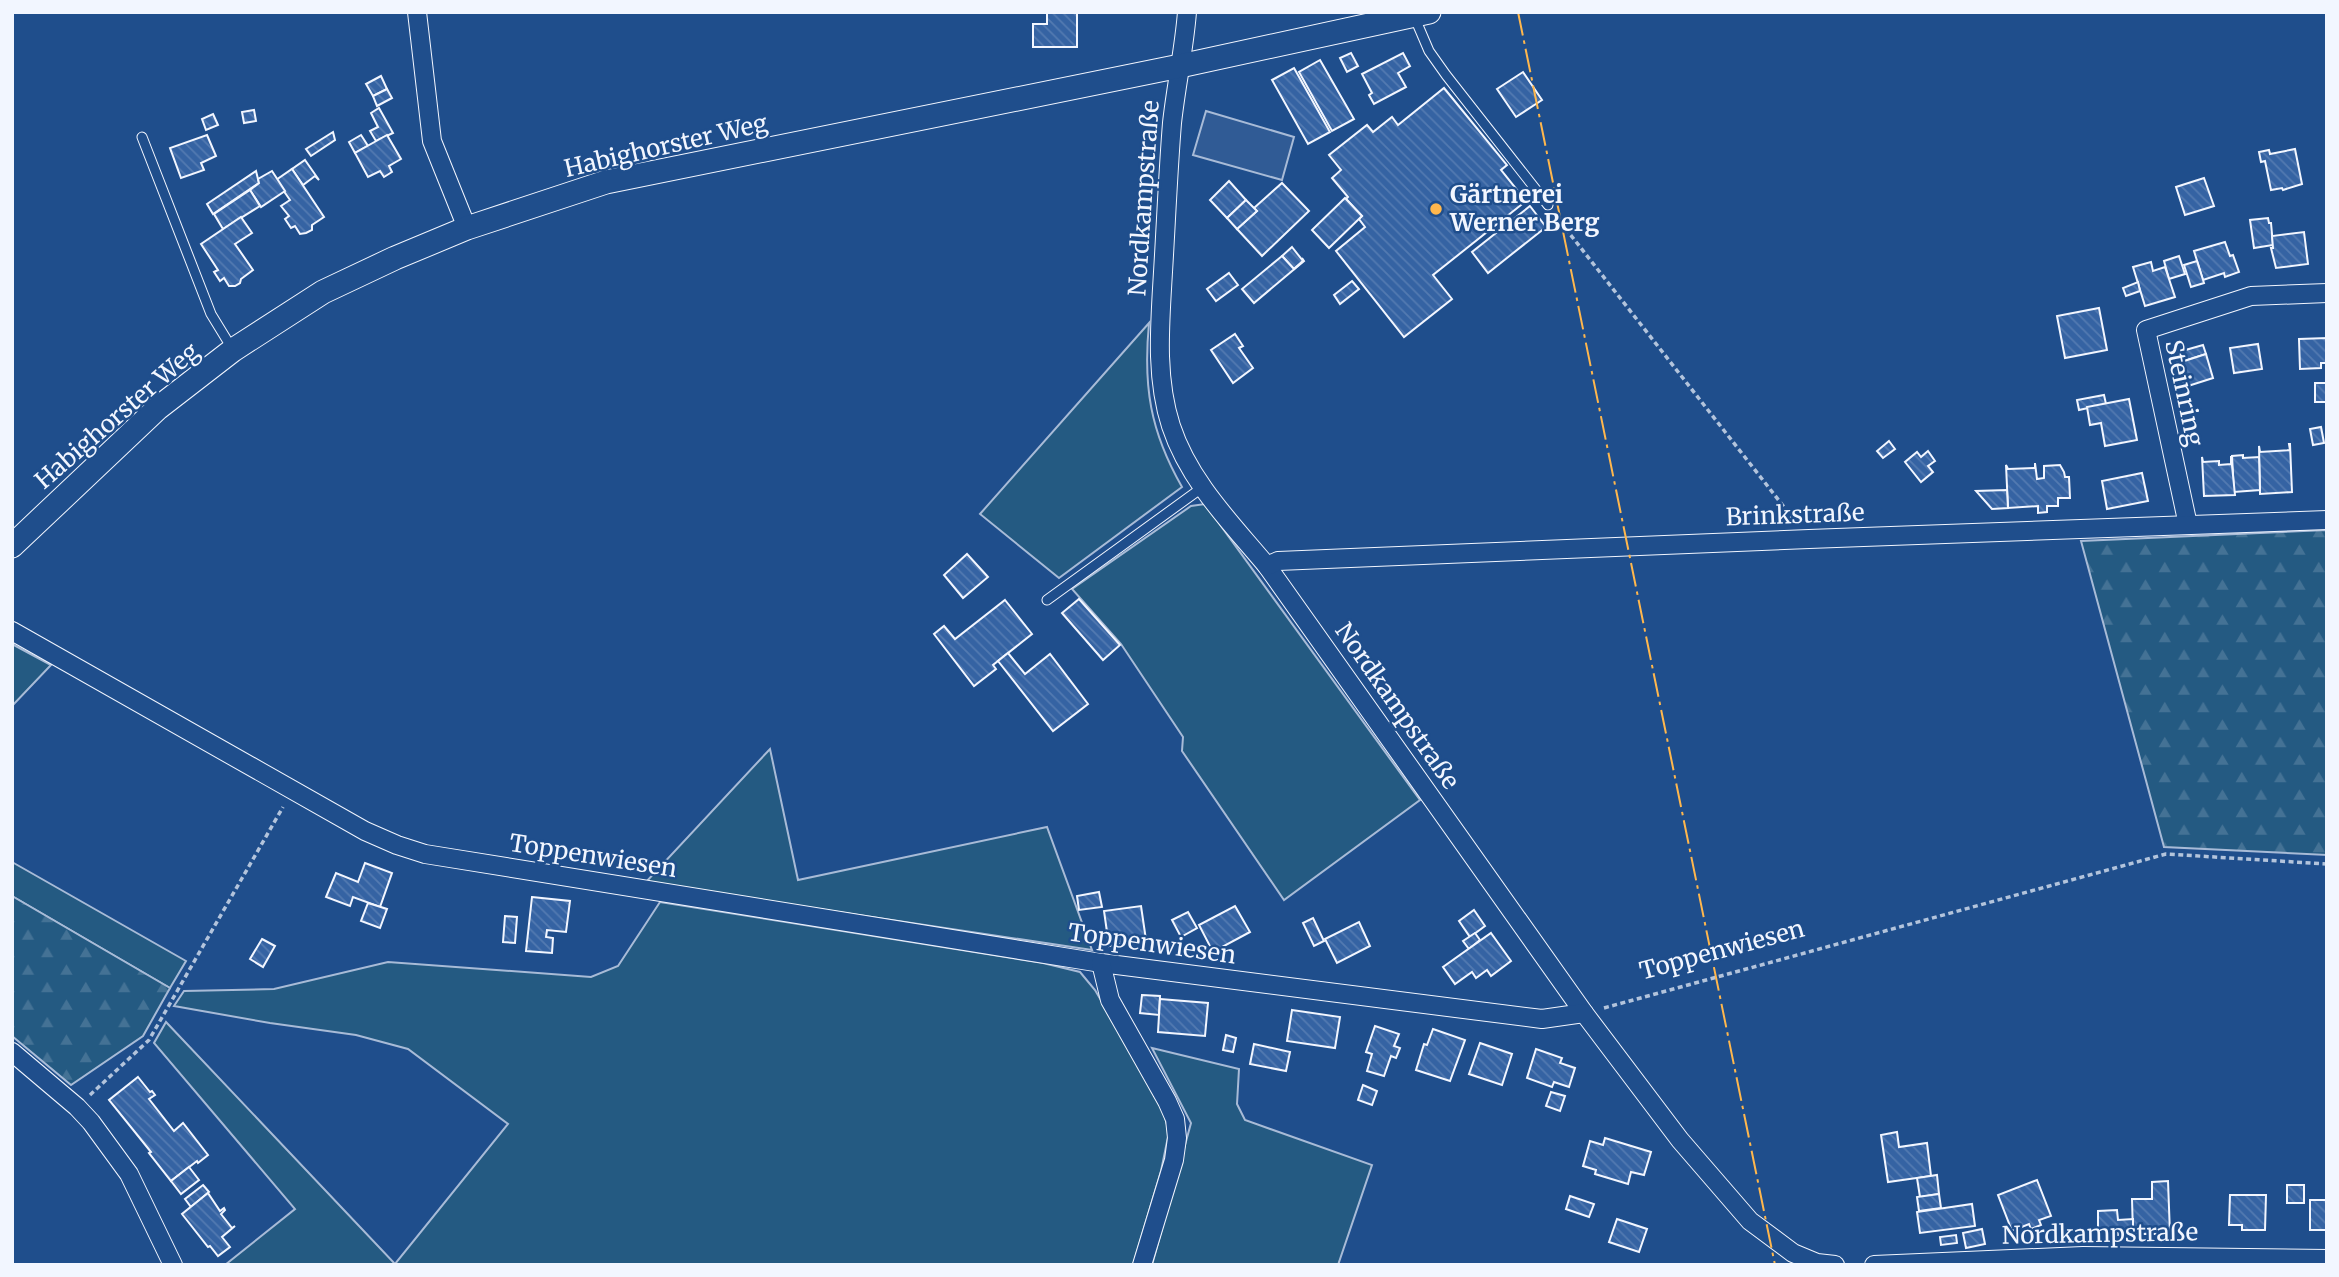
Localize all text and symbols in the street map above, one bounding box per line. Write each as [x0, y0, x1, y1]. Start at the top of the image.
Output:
street label: Nordkampstraße [1121, 99, 1166, 297]
street label: Habighorster Weg [561, 107, 771, 184]
place label: Gärtnerei Werner Berg [1449, 179, 1599, 238]
marker: Gärtnerei Werner Berg [1428, 201, 1444, 217]
street label: Habighorster Weg [28, 335, 206, 495]
street label: Steinring [2158, 337, 2211, 449]
street label: Brinkstraße [1725, 497, 1865, 532]
street label: Nordkampstraße [1328, 616, 1466, 795]
street label: Toppenwiesen [507, 827, 679, 884]
street label: Toppenwiesen [1636, 913, 1808, 986]
street label: Toppenwiesen [1066, 916, 1238, 971]
street label: Nordkampstraße [2002, 1216, 2198, 1251]

